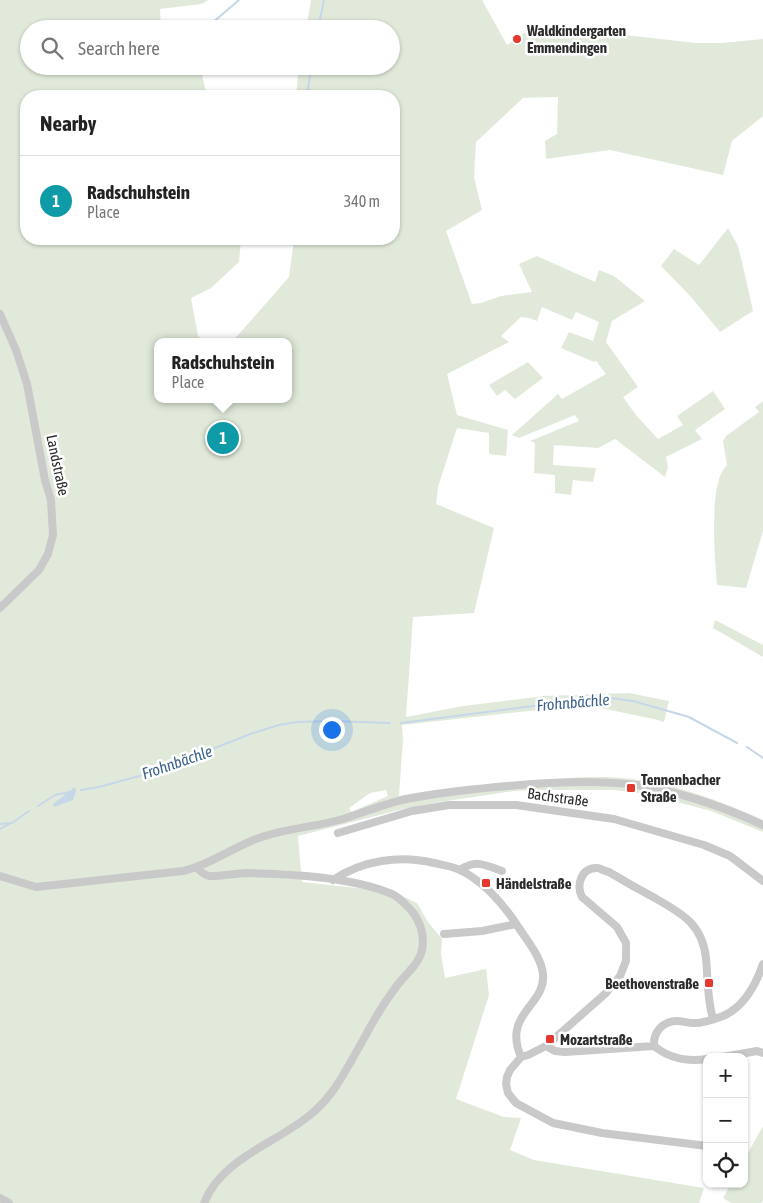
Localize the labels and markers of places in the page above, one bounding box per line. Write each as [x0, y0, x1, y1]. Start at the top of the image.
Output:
place label: Waldkindergarten Emmendingen [526, 22, 626, 56]
marker: Waldkindergarten Emmendingen [511, 33, 523, 45]
pin: 1 [207, 419, 239, 457]
place label: Tennenbacher Straße [641, 771, 721, 805]
marker: Tennenbacher Straße [625, 782, 637, 794]
place label: Händelstraße [496, 875, 572, 892]
marker: Händelstraße [480, 877, 492, 889]
place label: Beethovenstraße [605, 975, 699, 992]
marker: Beethovenstraße [703, 977, 715, 989]
place label: Mozartstraße [560, 1031, 633, 1048]
marker: Mozartstraße [544, 1033, 556, 1045]

